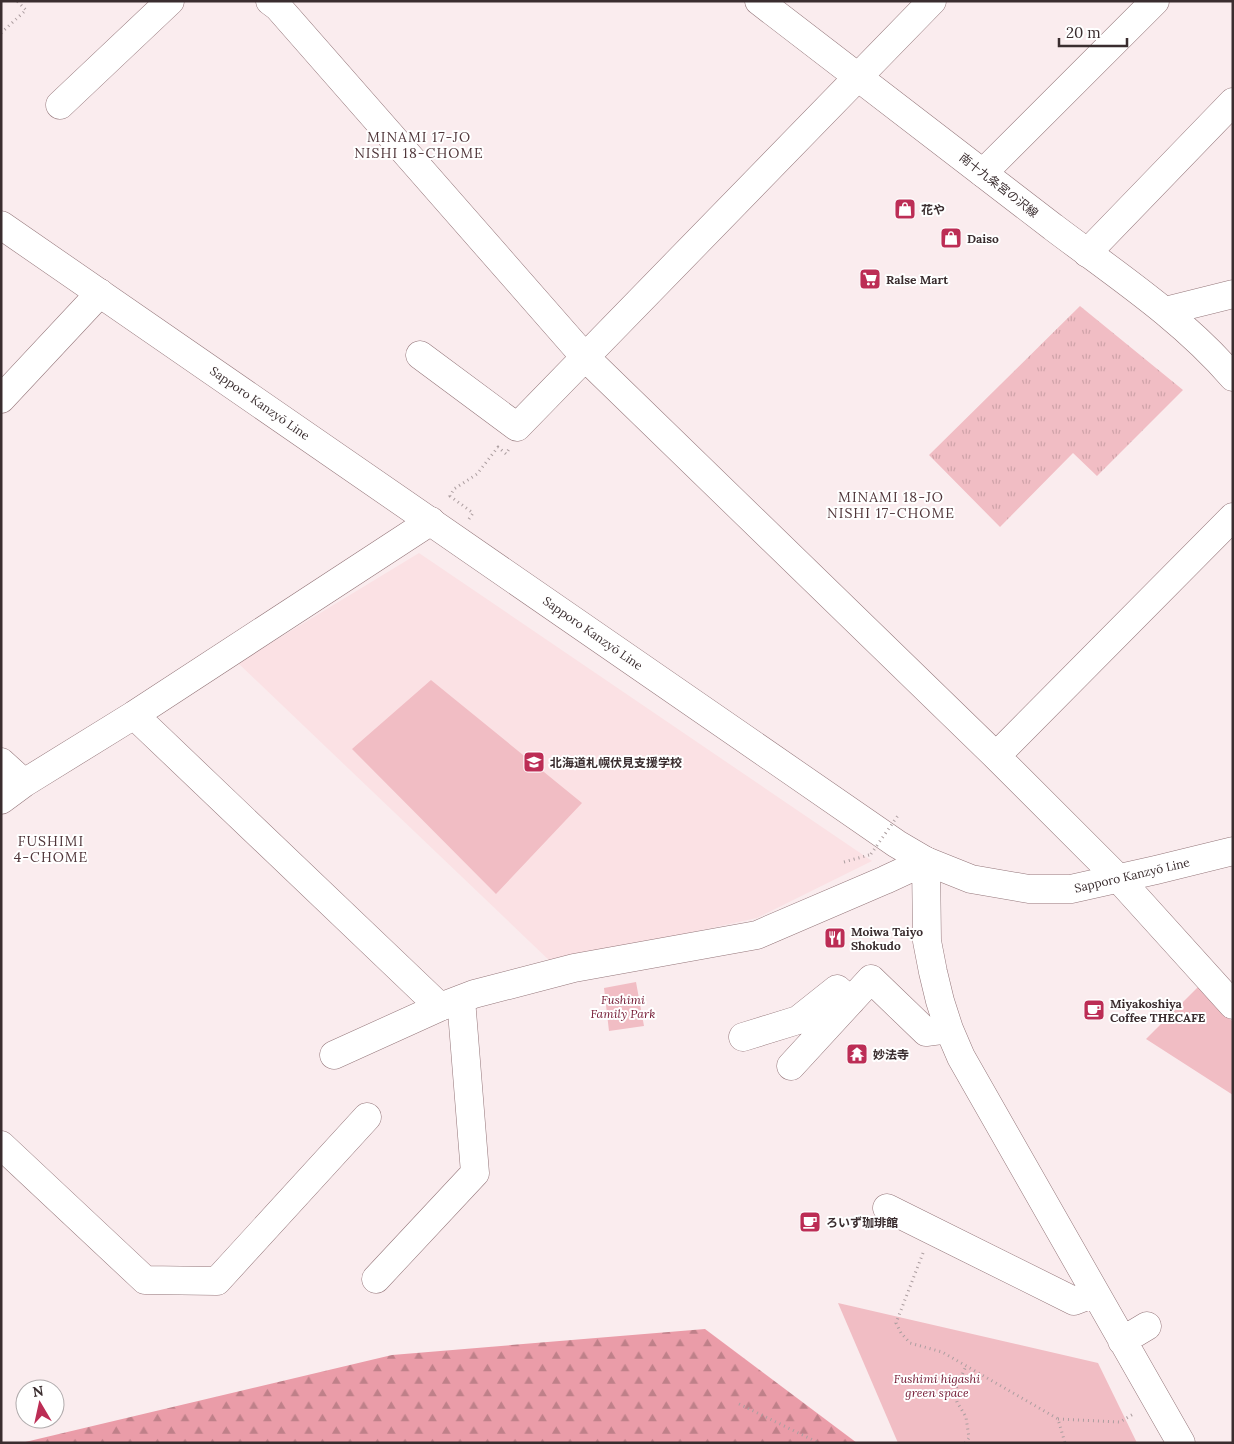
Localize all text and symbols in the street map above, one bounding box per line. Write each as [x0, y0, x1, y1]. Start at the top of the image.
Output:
scale bar [1059, 15, 1126, 47]
text: 20 m [1066, 23, 1101, 42]
district label: MINAMI 17-JO NISHI 18-CHOME [354, 128, 484, 162]
street label: 南十九条宮の沢線 [957, 150, 1041, 220]
shop icon: 花や [893, 197, 917, 221]
place label: 花や [921, 202, 945, 217]
shop icon: Daiso [939, 226, 963, 250]
place label: Daiso [967, 231, 999, 246]
supermarket icon: Ralse Mart [858, 267, 882, 291]
place label: Ralse Mart [886, 272, 949, 287]
street label: Sapporo Kanzyō Line [207, 363, 313, 443]
district label: MINAMI 18-JO NISHI 17-CHOME [827, 488, 955, 522]
street label: Sapporo Kanzyō Line [540, 593, 646, 673]
school or university icon: 北海道札幌伏見支援学校 [522, 750, 546, 774]
place label: 北海道札幌伏見支援学校 [550, 755, 682, 770]
district label: FUSHIMI 4-CHOME [14, 832, 88, 866]
street label: Sapporo Kanzyō Line [1073, 854, 1192, 896]
place label: Moiwa Taiyo Shokudo [851, 924, 923, 953]
restaurant icon: Moiwa Taiyo Shokudo [823, 926, 847, 950]
park label: Fushimi Family Park [591, 992, 655, 1021]
place label: Miyakoshiya Coffee THECAFE [1110, 996, 1205, 1025]
cafe icon: Miyakoshiya Coffee THECAFE [1082, 998, 1106, 1022]
temple icon: 妙法寺 [845, 1042, 869, 1066]
place label: 妙法寺 [873, 1047, 909, 1062]
cafe icon: ろいず珈琲館 [798, 1210, 822, 1234]
place label: ろいず珈琲館 [826, 1215, 898, 1230]
park label: Fushimi higashi green space [894, 1371, 980, 1400]
north arrow [15, 1379, 65, 1429]
text: N [31, 1381, 45, 1401]

